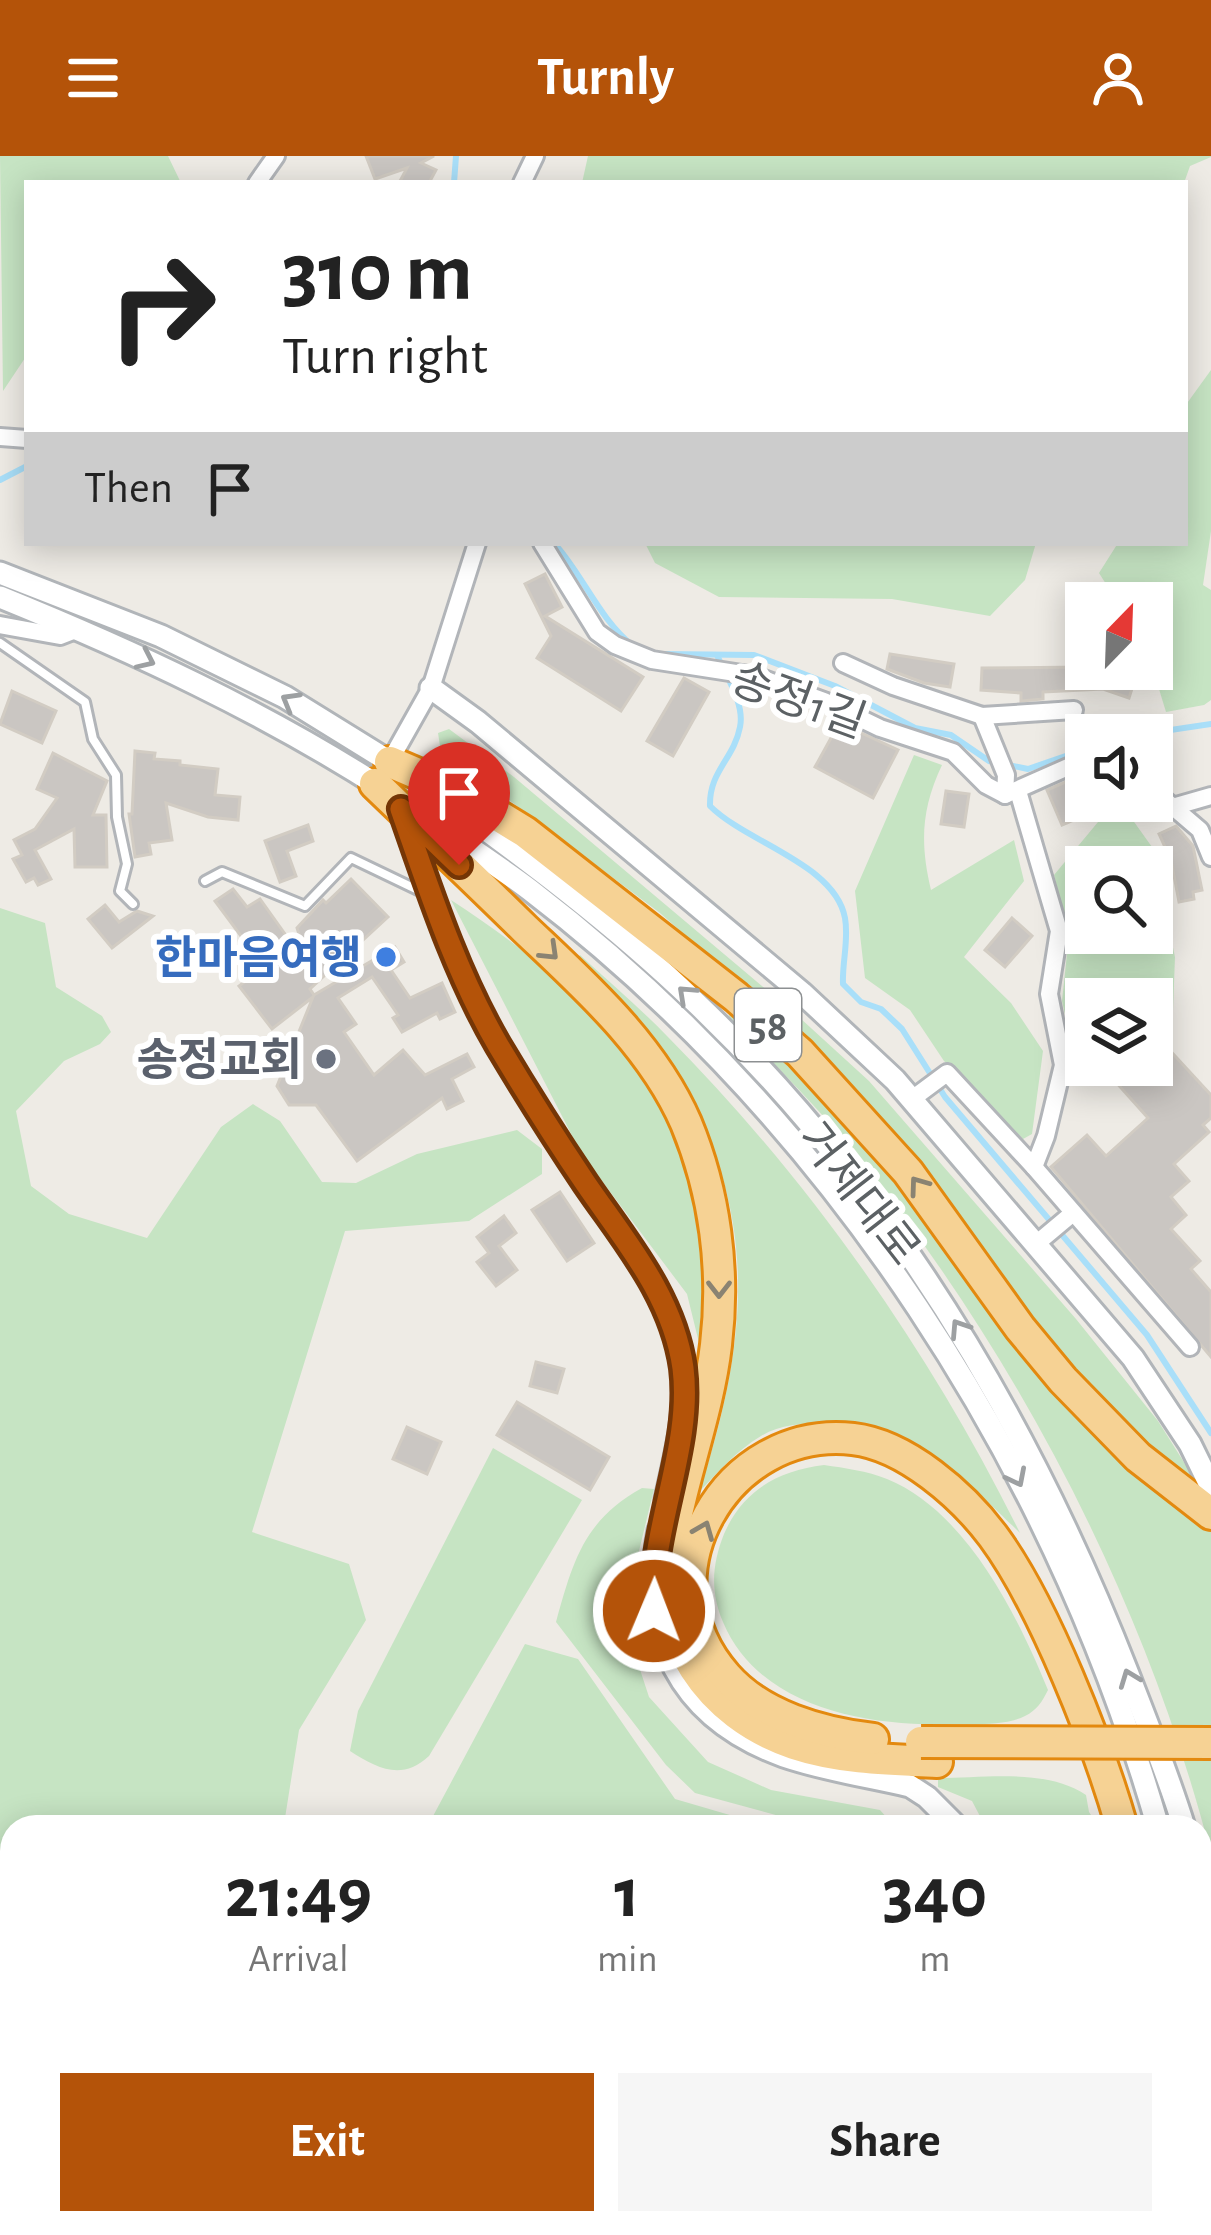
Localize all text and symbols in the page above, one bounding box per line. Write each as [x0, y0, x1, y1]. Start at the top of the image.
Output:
icon: menu [60, 45, 126, 111]
icon: person [1085, 45, 1151, 111]
text: Turnly [537, 51, 674, 105]
icon: right [84, 228, 240, 384]
text: 310 m [282, 232, 473, 316]
text: Turn right [282, 330, 488, 384]
icon: arrive [197, 456, 263, 522]
text: Then [84, 466, 173, 511]
north arrow [1065, 582, 1173, 690]
map controls [1065, 582, 1173, 1086]
one-way arrow [134, 646, 155, 669]
street label: 송정1길 [725, 654, 872, 746]
one-way arrow [282, 692, 303, 715]
button: sound [1065, 714, 1173, 822]
pin [408, 742, 510, 865]
icon: arrive [426, 760, 492, 826]
button: search [1065, 846, 1173, 954]
place label: 한마음여행 [155, 935, 362, 982]
one-way arrow [536, 938, 558, 960]
marker: 한마음여행 [373, 944, 399, 970]
button: layers [1065, 978, 1173, 1086]
one-way arrow [679, 986, 700, 1008]
road number: 58 [735, 989, 801, 1061]
place label: 송정교회 [136, 1037, 302, 1084]
marker: 송정교회 [313, 1046, 339, 1072]
street label: 거제대로 [789, 1114, 928, 1274]
one-way arrow [910, 1177, 932, 1198]
one-way arrow [706, 1281, 732, 1299]
one-way arrow [951, 1319, 973, 1341]
one-way arrow [1003, 1465, 1026, 1487]
one-way arrow [690, 1520, 714, 1541]
position arrow [591, 1548, 717, 1674]
one-way arrow [1119, 1668, 1144, 1689]
text: 21:49 [225, 1858, 372, 1930]
text: 1 [614, 1858, 640, 1930]
text: 340 [882, 1858, 987, 1930]
text: Arrival [248, 1940, 349, 1979]
text: min [597, 1940, 658, 1979]
text: m [919, 1940, 950, 1979]
button: Exit [60, 2073, 594, 2211]
button: Share [618, 2073, 1152, 2211]

